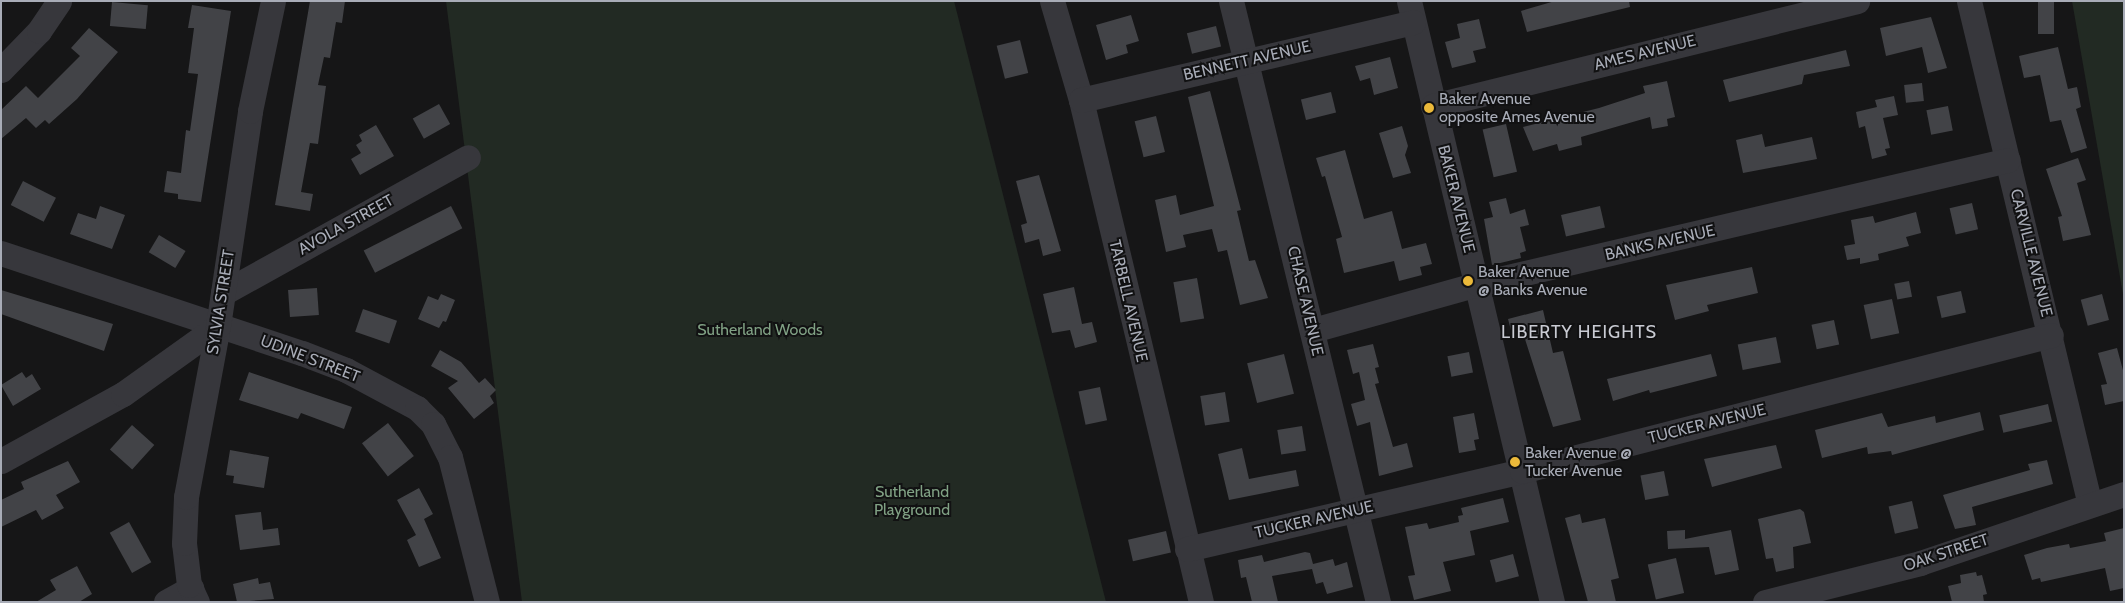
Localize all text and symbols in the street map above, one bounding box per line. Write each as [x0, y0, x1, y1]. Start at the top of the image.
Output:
street label: AMES AVENUE [1592, 31, 1698, 75]
street label: BENNETT AVENUE [1182, 37, 1312, 85]
place label: Baker Avenue opposite Ames Avenue [1439, 89, 1595, 127]
marker: Baker Avenue opposite Ames Avenue [1423, 102, 1435, 114]
street label: BAKER AVENUE [1433, 143, 1479, 255]
street label: CARVILLE AVENUE [2006, 187, 2056, 319]
street label: AVOLA STREET [295, 191, 397, 259]
street label: BANKS AVENUE [1603, 221, 1717, 265]
street label: TARBELL AVENUE [1105, 238, 1151, 364]
street label: CHASE AVENUE [1283, 244, 1327, 358]
street label: SYLVIA STREET [203, 248, 239, 356]
place label: Baker Avenue @ Banks Avenue [1478, 262, 1588, 300]
marker: Baker Avenue @ Banks Avenue [1462, 275, 1474, 287]
park label: Sutherland Woods [697, 320, 823, 340]
district label: LIBERTY HEIGHTS [1499, 321, 1659, 343]
street label: UDINE STREET [258, 331, 362, 387]
street label: TUCKER AVENUE [1646, 400, 1768, 448]
place label: Baker Avenue @ Tucker Avenue [1525, 443, 1632, 481]
marker: Baker Avenue @ Tucker Avenue [1509, 456, 1521, 468]
park label: Sutherland Playground [874, 482, 950, 520]
street label: TUCKER AVENUE [1253, 497, 1375, 543]
street label: OAK STREET [1901, 530, 1991, 576]

